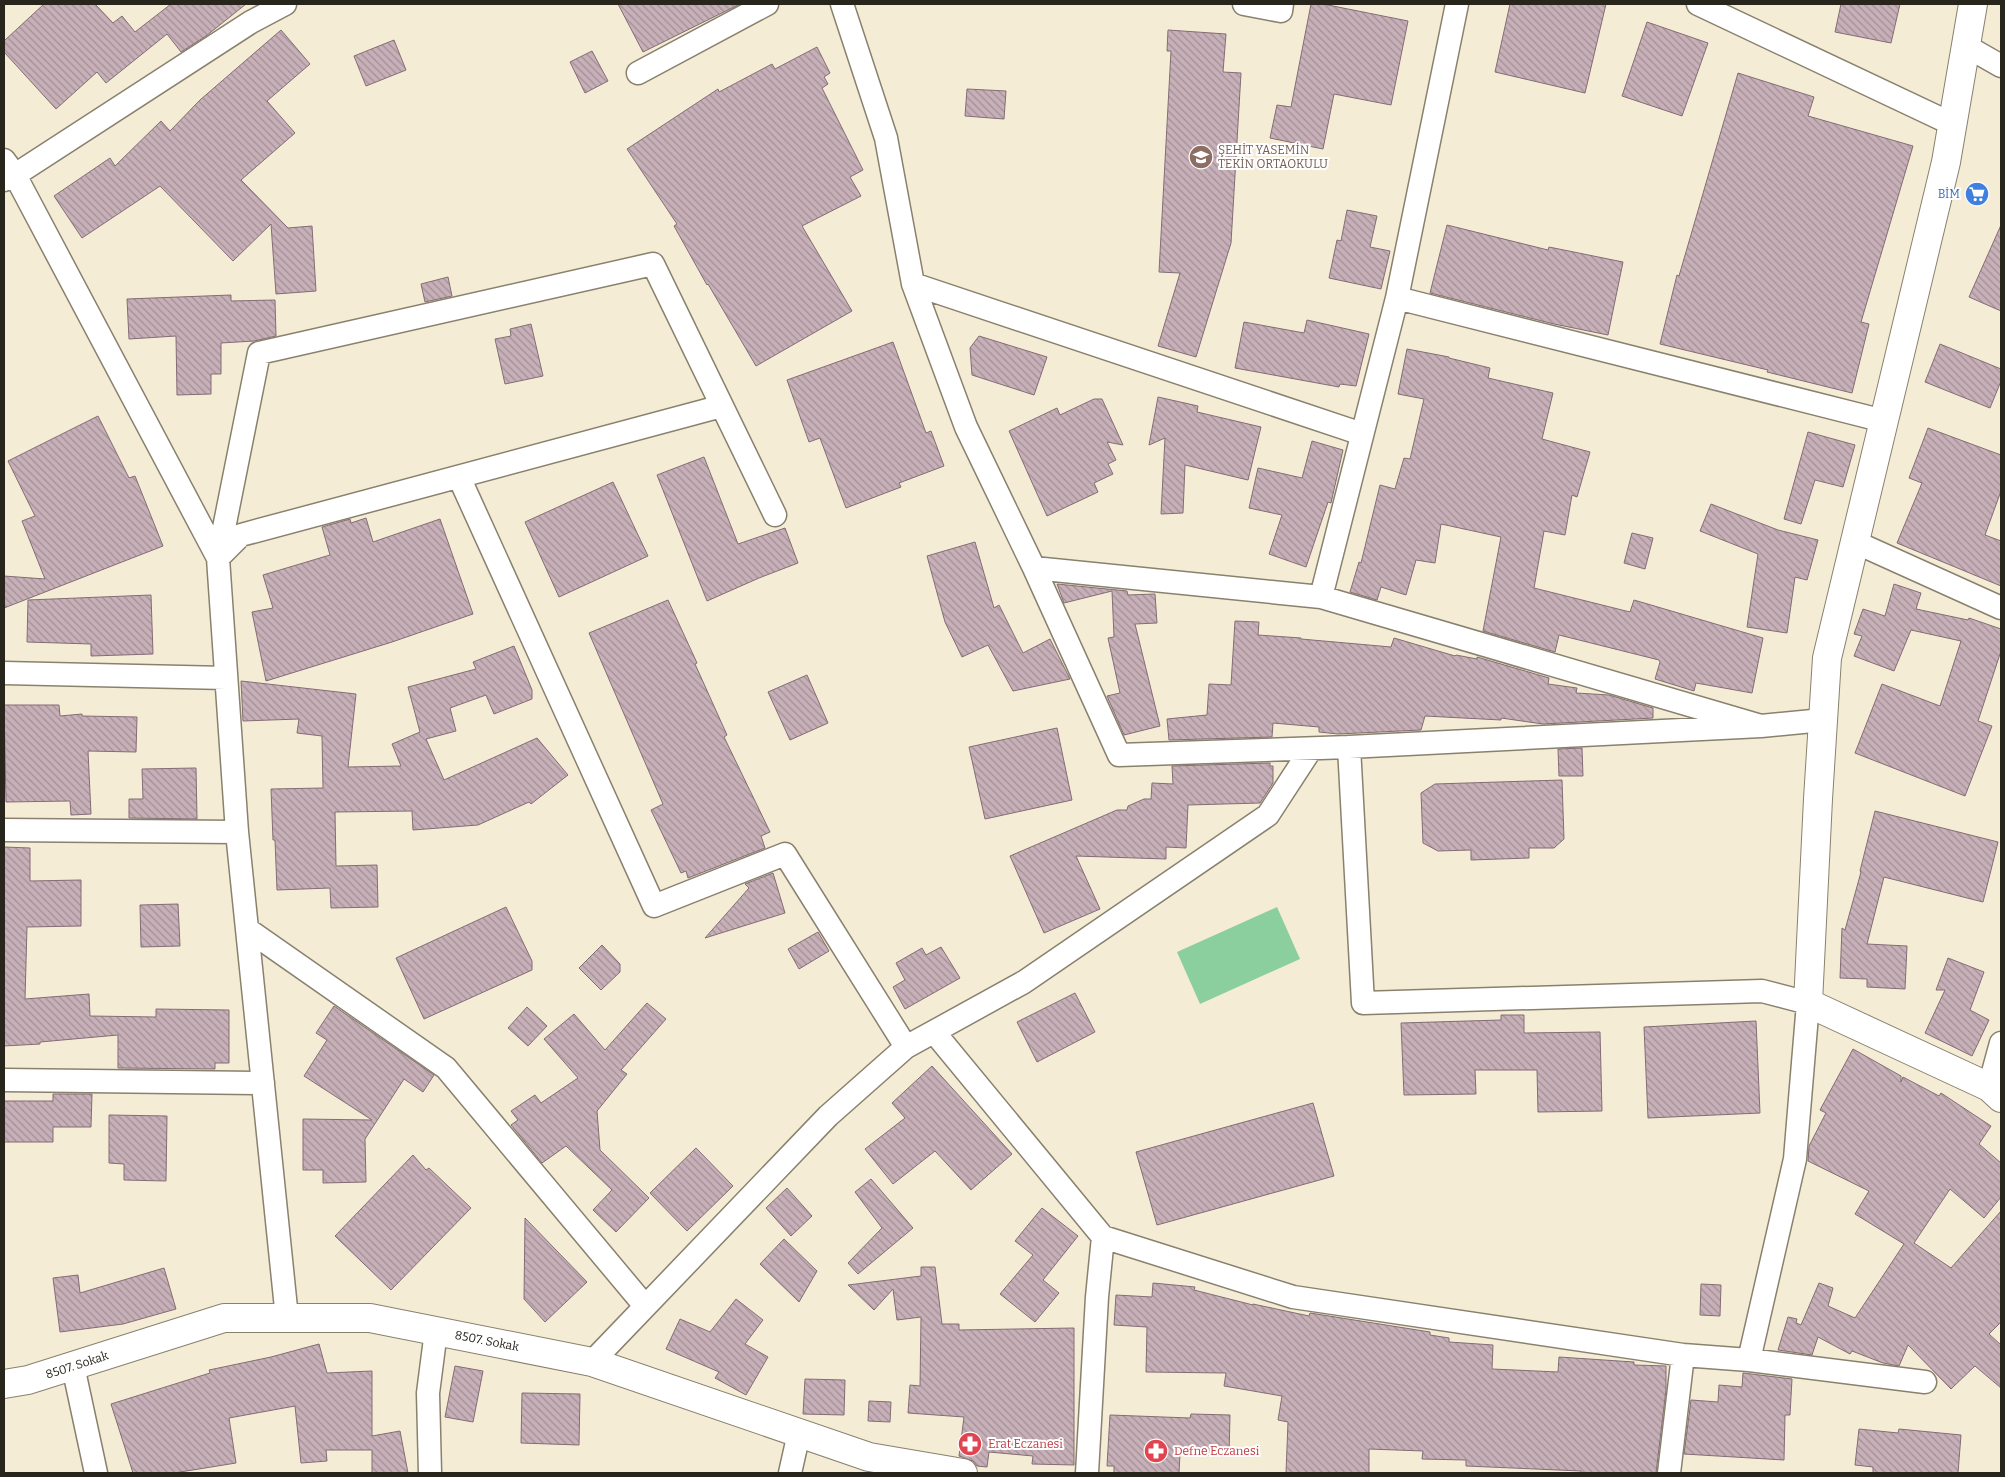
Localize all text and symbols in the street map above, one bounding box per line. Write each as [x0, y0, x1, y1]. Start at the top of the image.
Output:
place label: ŞEHİT YASEMİN TEKİN ORTAOKULU [1218, 142, 1328, 171]
school or university icon: ŞEHİT YASEMİN TEKİN ORTAOKULU [1188, 144, 1214, 170]
supermarket icon: BİM [1964, 181, 1990, 207]
place label: BİM [1938, 186, 1960, 201]
street label: 8507. Sokak [454, 1328, 520, 1354]
street label: 8507. Sokak [44, 1348, 110, 1382]
pharmacy icon: Erat Eczanesi [957, 1431, 983, 1457]
place label: Erat Eczanesi [988, 1437, 1063, 1451]
pharmacy icon: Defne Eczanesi [1143, 1438, 1169, 1464]
place label: Defne Eczanesi [1174, 1444, 1260, 1458]

